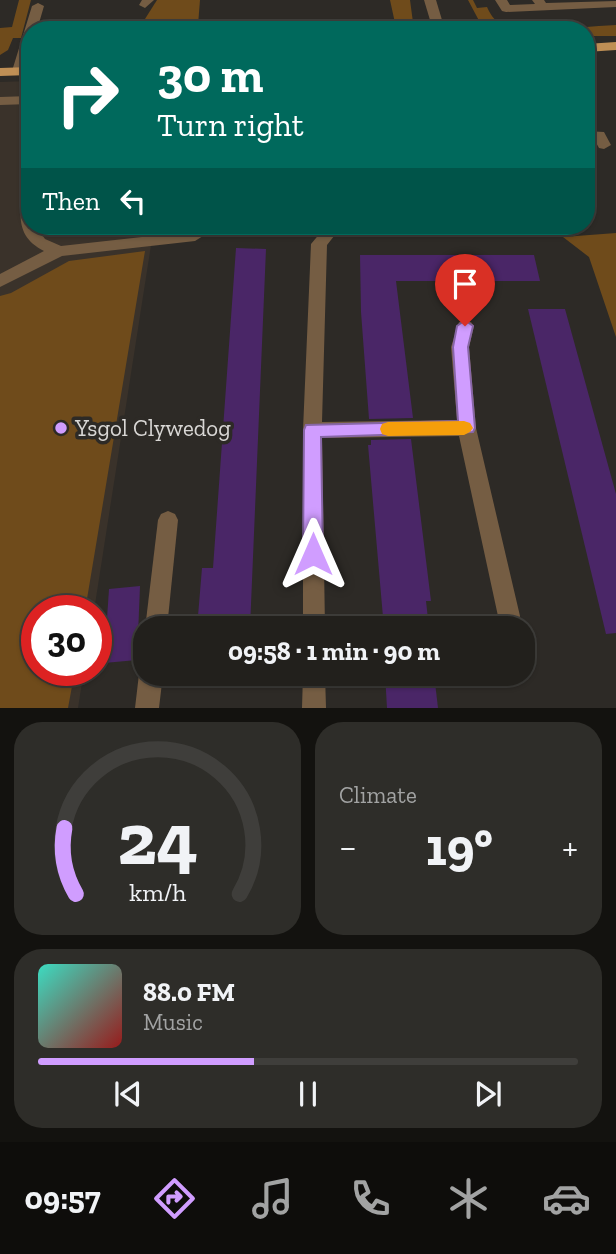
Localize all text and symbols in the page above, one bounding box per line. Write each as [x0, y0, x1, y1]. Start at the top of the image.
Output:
text: 30 m [157, 46, 263, 105]
icon: right [42, 49, 133, 140]
text: Turn right [157, 106, 304, 144]
icon: left [114, 182, 152, 220]
text: Then [42, 185, 100, 217]
pin [435, 254, 495, 326]
icon: arrive [446, 265, 484, 303]
place label: Ysgol Clywedog [74, 414, 231, 442]
marker: Ysgol Clywedog [53, 420, 69, 436]
position arrow [276, 517, 350, 591]
speed limit sign: 30 [21, 595, 112, 686]
text: 09:58 · 1 min · 90 m [228, 635, 440, 667]
text: Climate [339, 781, 417, 809]
text: 24 [117, 796, 198, 884]
text: 19° [426, 816, 493, 878]
text: − [339, 824, 357, 870]
text: + [562, 824, 578, 870]
text: km/h [129, 877, 186, 907]
text: 88.0 FM [143, 976, 235, 1008]
text: Music [143, 1008, 203, 1036]
icon: previous [109, 1075, 147, 1113]
icon: pause [289, 1075, 327, 1113]
icon: next [469, 1075, 507, 1113]
icon: directions [150, 1174, 199, 1223]
icon: music [248, 1174, 297, 1223]
icon: phone [346, 1174, 395, 1223]
icon: climate [444, 1174, 493, 1223]
icon: car [542, 1174, 591, 1223]
text: 09:57 [25, 1179, 101, 1217]

